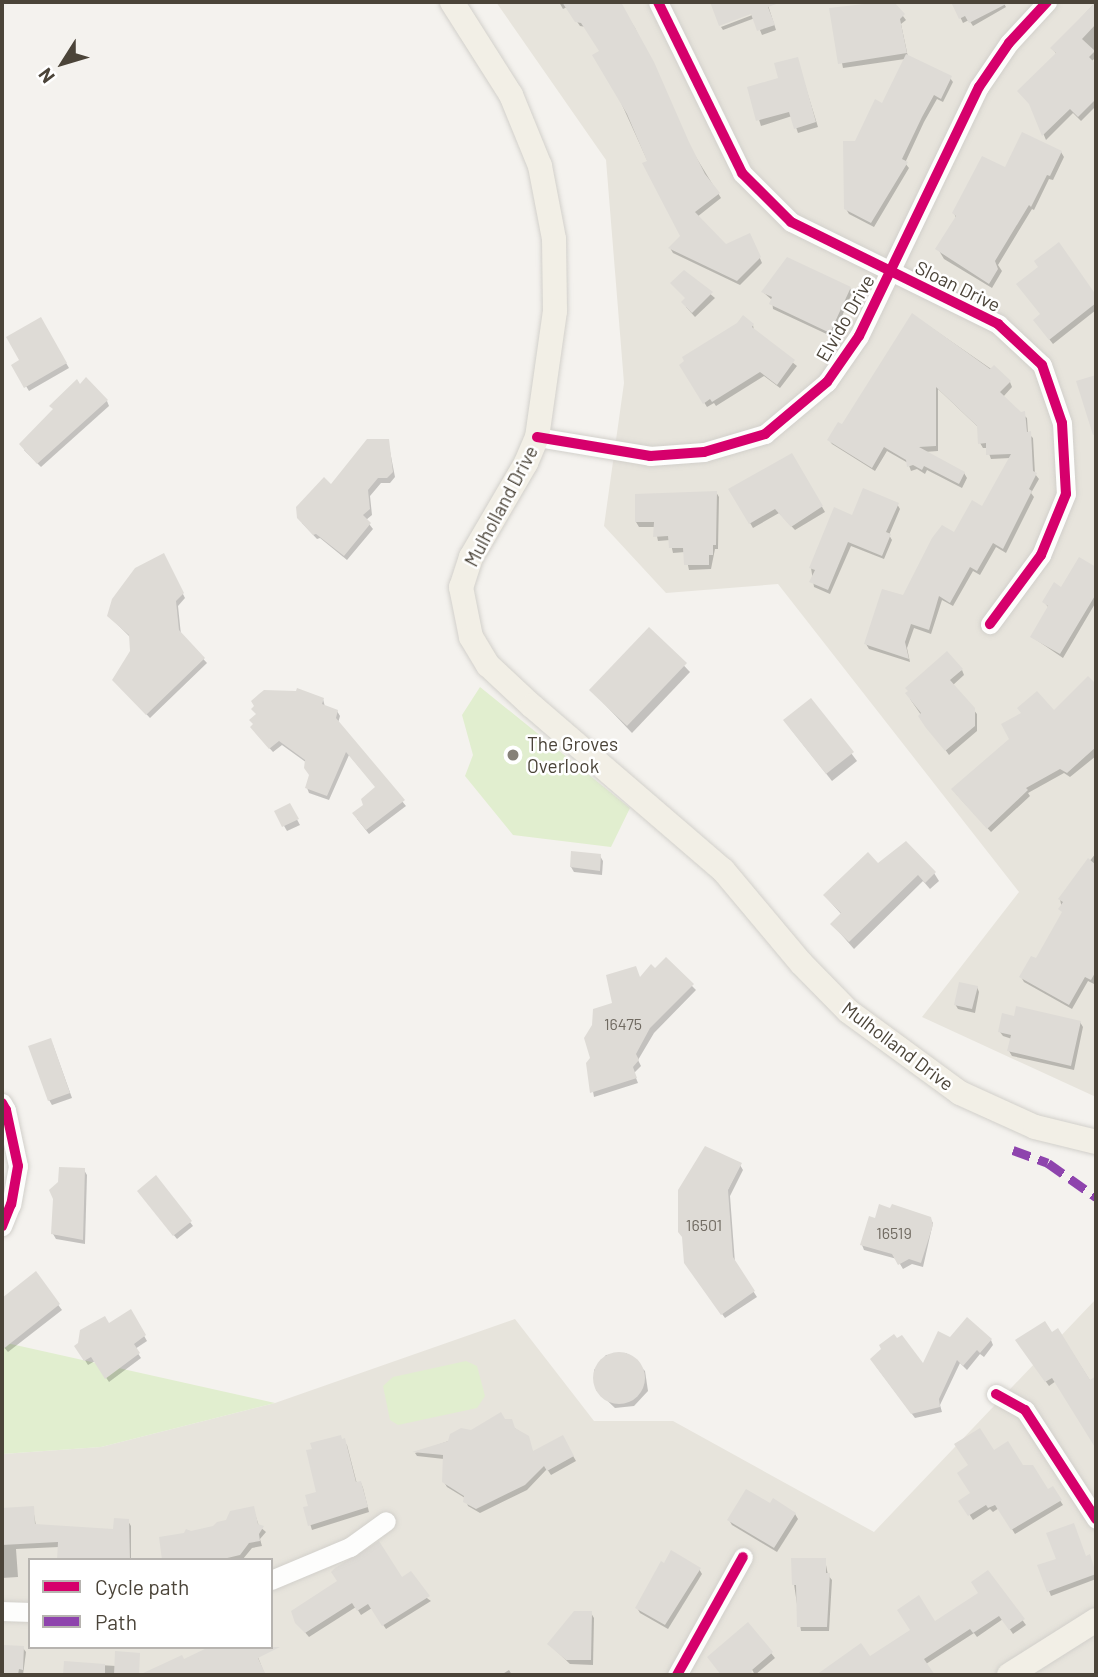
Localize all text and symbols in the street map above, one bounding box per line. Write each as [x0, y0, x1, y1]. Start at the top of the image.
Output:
north arrow [28, 28, 98, 98]
text: N [33, 64, 59, 88]
street label: Sloan Drive [912, 256, 1004, 316]
street label: Elvido Drive [811, 270, 879, 366]
street label: Mulholland Drive [460, 442, 542, 570]
place label: The Groves Overlook [527, 733, 618, 777]
marker: The Groves Overlook [505, 747, 521, 763]
street label: Mulholland Drive [838, 997, 958, 1095]
house number: 16475 [604, 1014, 642, 1034]
house number: 16501 [686, 1215, 722, 1235]
house number: 16519 [876, 1223, 912, 1243]
legend [28, 1558, 273, 1649]
text: Cycle path [95, 1574, 189, 1599]
text: Path [95, 1609, 137, 1634]

